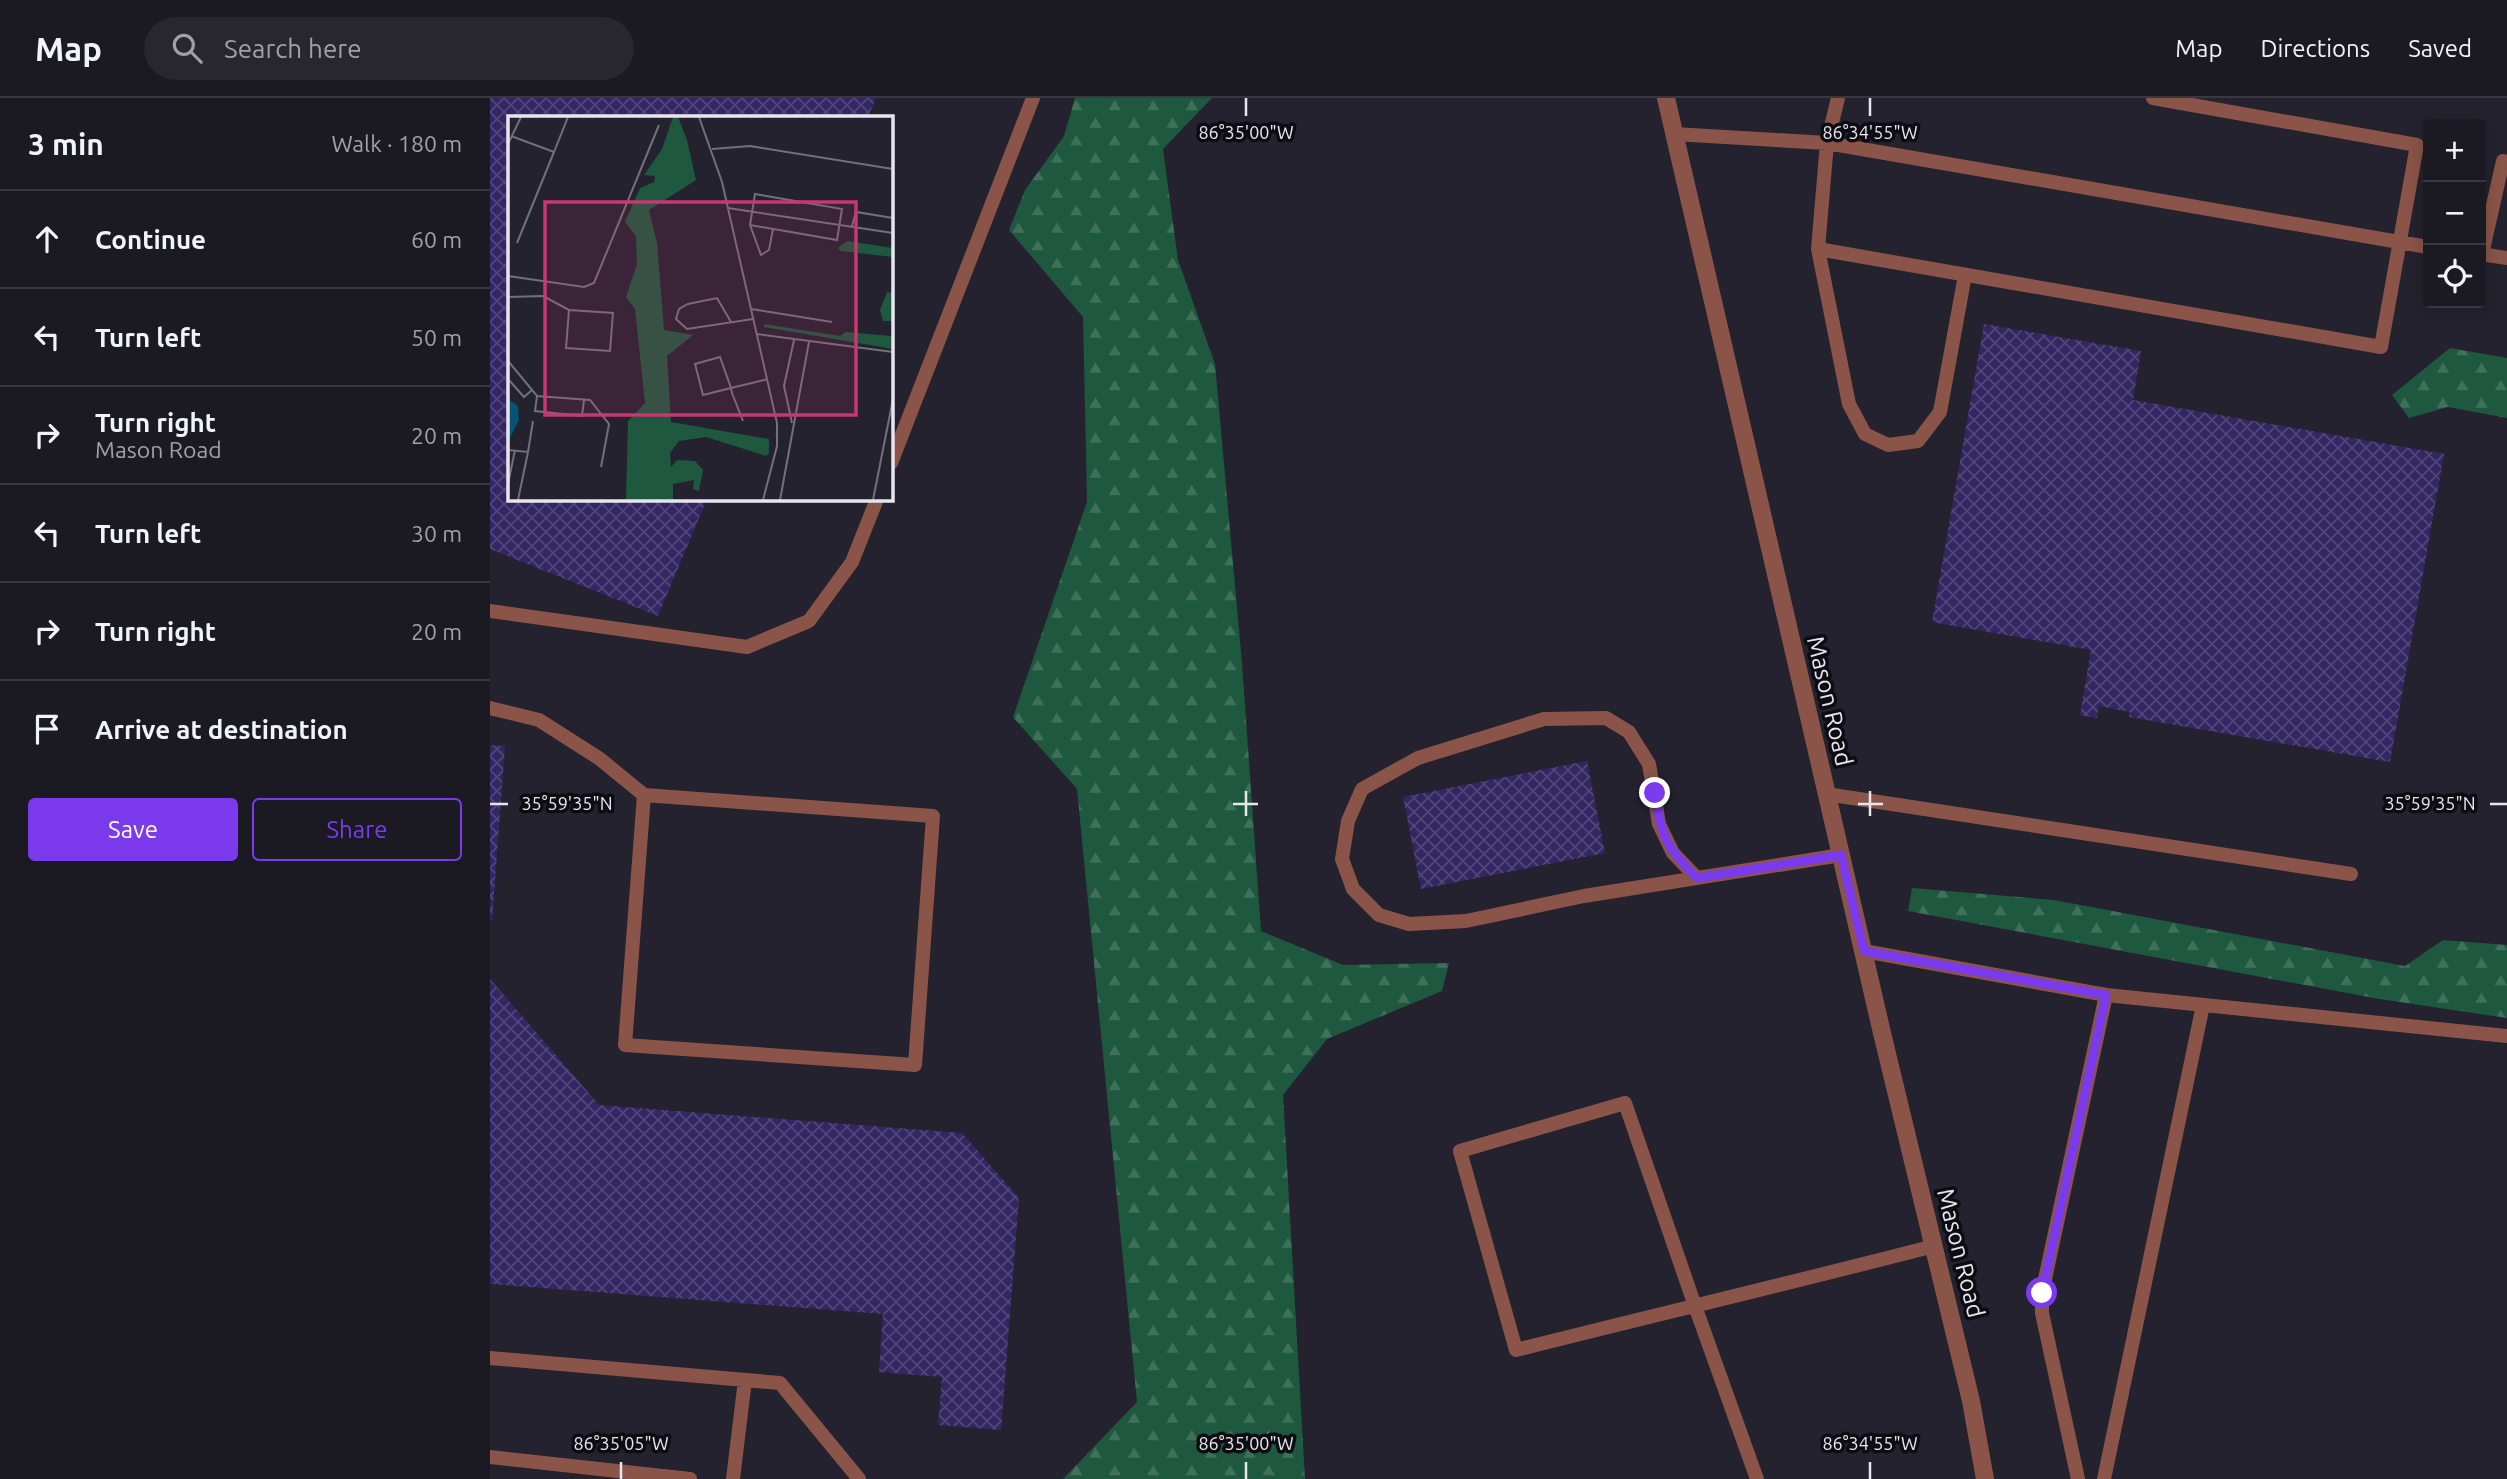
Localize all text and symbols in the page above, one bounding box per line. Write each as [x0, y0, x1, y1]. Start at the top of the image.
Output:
search box [144, 17, 634, 80]
icon: search [168, 29, 206, 67]
text: Map [35, 30, 102, 67]
text: Search here [224, 34, 362, 63]
text: Map [2175, 35, 2222, 62]
text: Directions [2260, 35, 2370, 62]
text: Saved [2408, 35, 2472, 62]
inset map [508, 116, 892, 500]
map controls [2423, 119, 2486, 308]
button: + [2423, 119, 2486, 182]
text: 86°35'00"W [1198, 122, 1294, 142]
text: 86°34'55"W [1822, 122, 1918, 142]
text: 3 min [28, 127, 104, 161]
text: Walk · 180 m [331, 131, 462, 156]
button: − [2423, 182, 2486, 245]
icon: ahead [28, 220, 66, 258]
text: Continue [95, 225, 206, 254]
text: 60 m [411, 227, 462, 252]
button: locate [2423, 245, 2486, 308]
icon: left [28, 318, 66, 356]
text: Turn left [95, 323, 201, 352]
text: 50 m [411, 325, 462, 350]
text: Turn right [95, 408, 216, 437]
icon: right [28, 416, 66, 454]
text: 20 m [411, 423, 462, 448]
text: Mason Road [95, 437, 222, 462]
icon: left [28, 514, 66, 552]
text: Turn left [95, 519, 201, 548]
text: 30 m [411, 521, 462, 546]
icon: right [28, 612, 66, 650]
text: Turn right [95, 617, 216, 646]
text: 20 m [411, 619, 462, 644]
street label: Mason Road [1802, 634, 1858, 768]
icon: arrive [28, 710, 66, 748]
text: Arrive at destination [95, 715, 348, 744]
route end [1639, 777, 1670, 808]
text: 35°59'35"N [521, 793, 613, 813]
text: 35°59'35"N [2384, 793, 2476, 813]
button: Save [28, 798, 238, 861]
button: Share [252, 798, 462, 861]
street label: Mason Road [1932, 1186, 1990, 1320]
route start [2026, 1277, 2057, 1308]
text: 86°35'05"W [573, 1433, 669, 1453]
text: 86°35'00"W [1198, 1433, 1294, 1453]
text: 86°34'55"W [1822, 1433, 1918, 1453]

